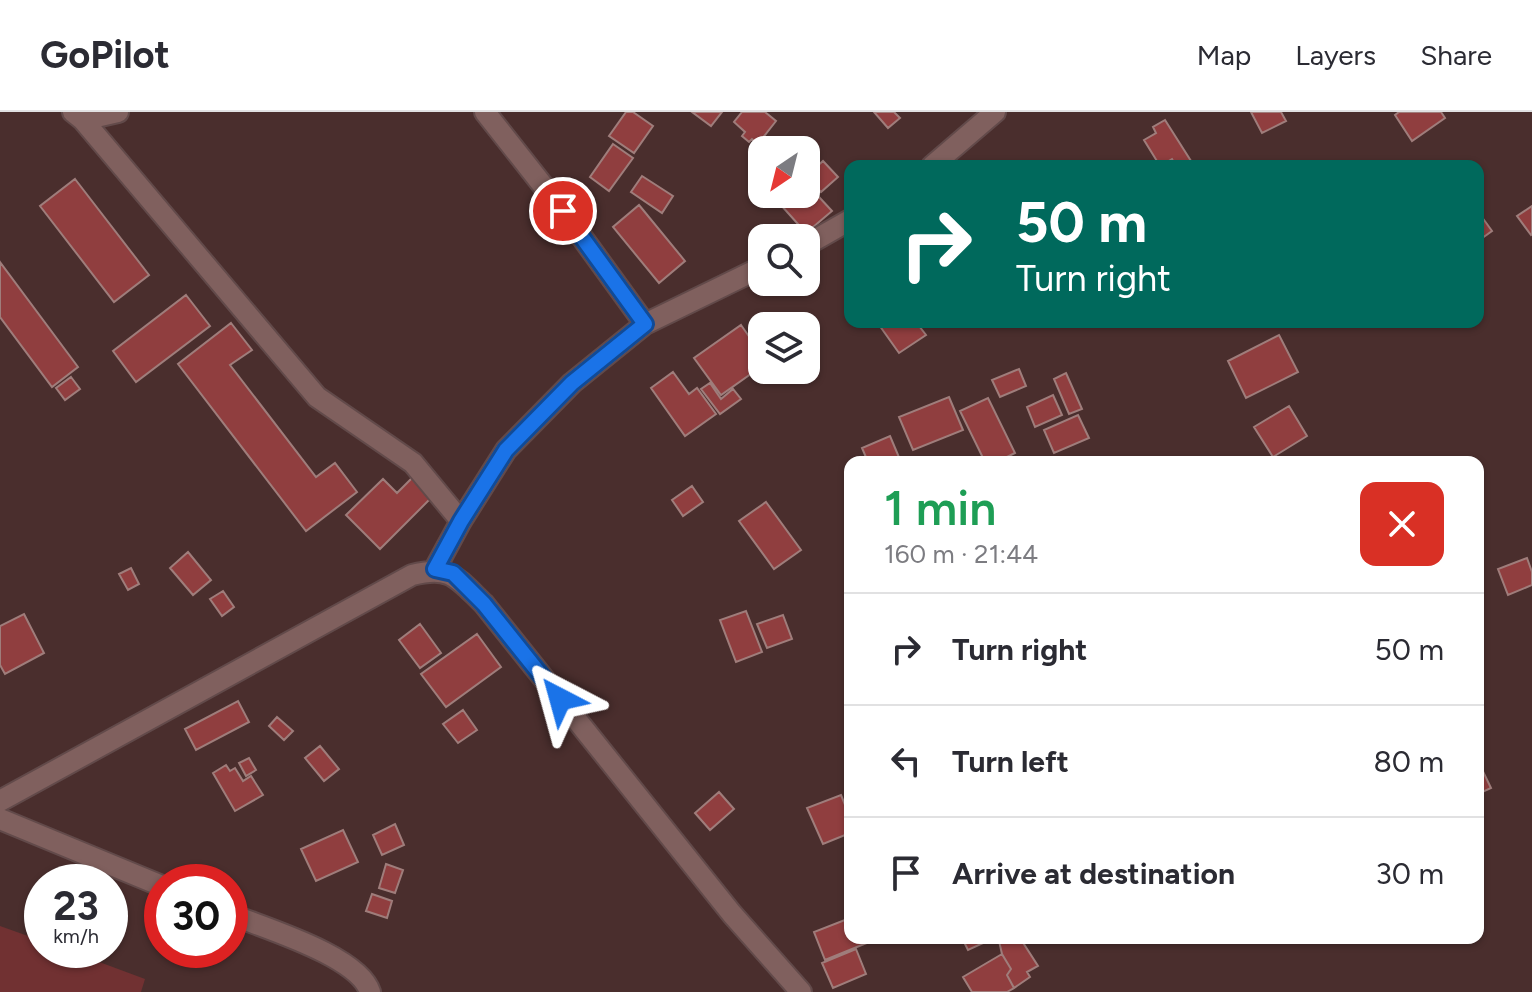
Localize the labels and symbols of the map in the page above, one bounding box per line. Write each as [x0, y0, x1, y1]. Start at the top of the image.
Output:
north arrow [748, 136, 820, 208]
pin [529, 177, 597, 245]
position arrow [518, 657, 602, 741]
speed limit sign: 30 [144, 864, 248, 968]

